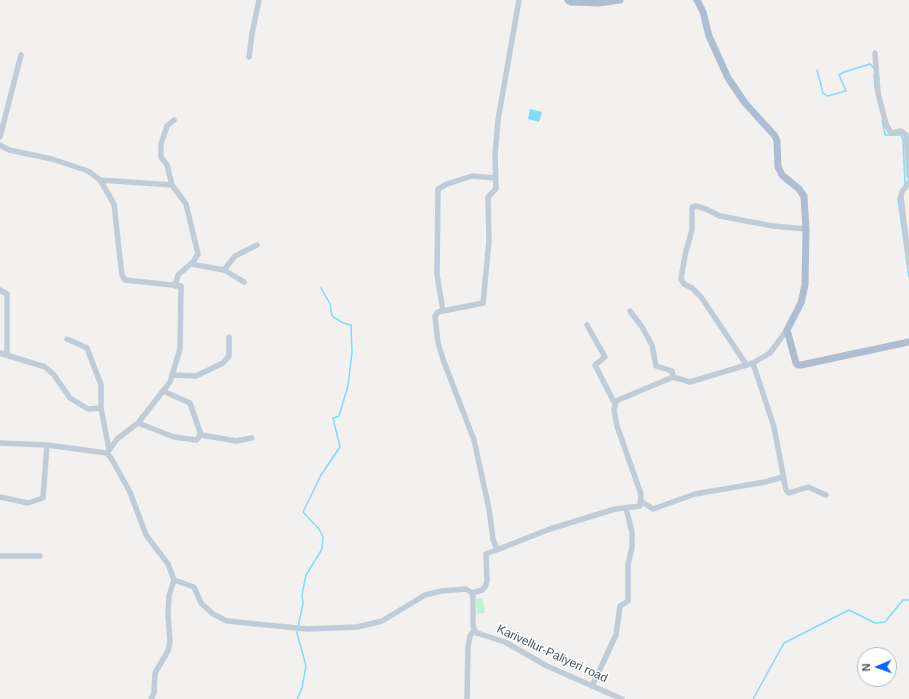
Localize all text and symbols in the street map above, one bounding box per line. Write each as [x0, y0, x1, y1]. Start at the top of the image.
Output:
street label: Karivellur-Paliyeri road [494, 622, 610, 686]
north arrow [857, 647, 897, 687]
text: N [860, 663, 872, 672]

